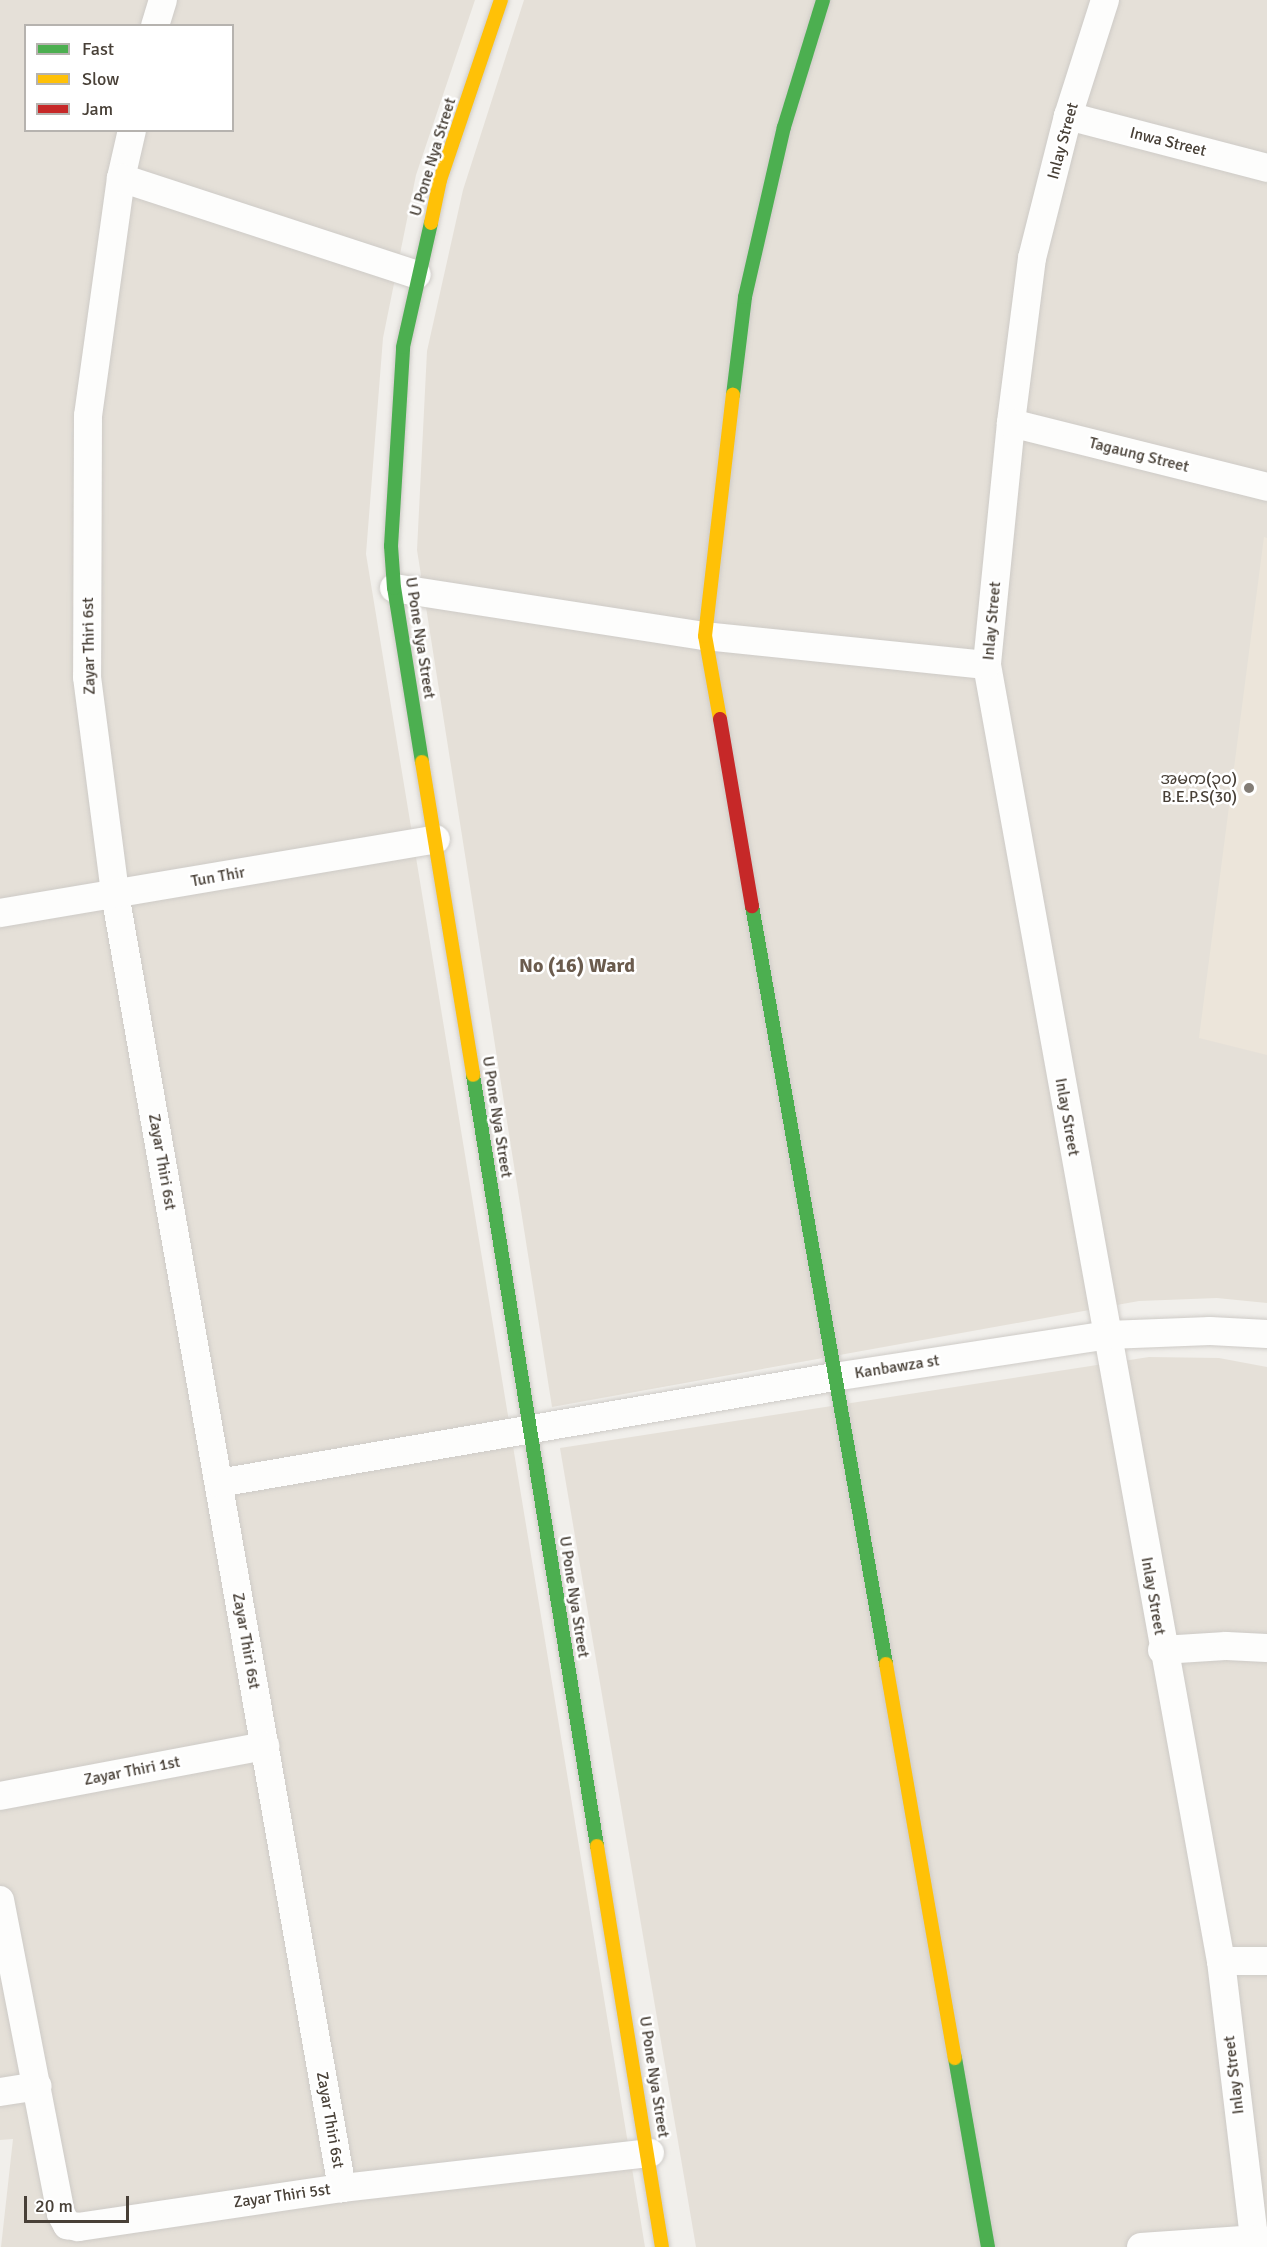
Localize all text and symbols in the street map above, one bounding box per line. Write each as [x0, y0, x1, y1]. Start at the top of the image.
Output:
legend [24, 24, 234, 132]
text: Fast [82, 38, 114, 60]
text: Slow [82, 68, 119, 90]
street label: U Pone Nya Street [406, 95, 460, 219]
text: Jam [82, 98, 113, 120]
street label: Inlay Street [1044, 100, 1082, 182]
street label: Inwa Street [1128, 123, 1208, 161]
street label: Tagaung Street [1087, 433, 1191, 477]
street label: U Pone Nya Street [401, 576, 439, 700]
street label: Inlay Street [979, 581, 1005, 661]
street label: Zayar Thiri 6st [79, 597, 99, 695]
place label: အမက(၃၀) B.E.P.S(30) [1160, 769, 1237, 807]
marker: အမက(၃၀) B.E.P.S(30) [1242, 781, 1256, 795]
street label: Tun Thir [190, 863, 246, 891]
district label: No (16) Ward [519, 953, 635, 977]
street label: U Pone Nya Street [478, 1055, 516, 1179]
street label: Inlay Street [1051, 1077, 1083, 1157]
street label: Zayar Thiri 6st [144, 1112, 180, 1212]
street label: Kanbawza st [853, 1351, 941, 1383]
street label: U Pone Nya Street [555, 1535, 593, 1659]
street label: Inlay Street [1137, 1556, 1169, 1636]
street label: Zayar Thiri 6st [228, 1591, 264, 1691]
street label: Zayar Thiri 1st [82, 1752, 182, 1790]
street label: U Pone Nya Street [635, 2015, 673, 2139]
street label: Inlay Street [1220, 2035, 1248, 2115]
street label: Zayar Thiri 6st [312, 2070, 348, 2170]
street label: Zayar Thiri 5st [232, 2180, 332, 2212]
scale bar [27, 2184, 132, 2222]
text: 20 m [35, 2195, 73, 2217]

